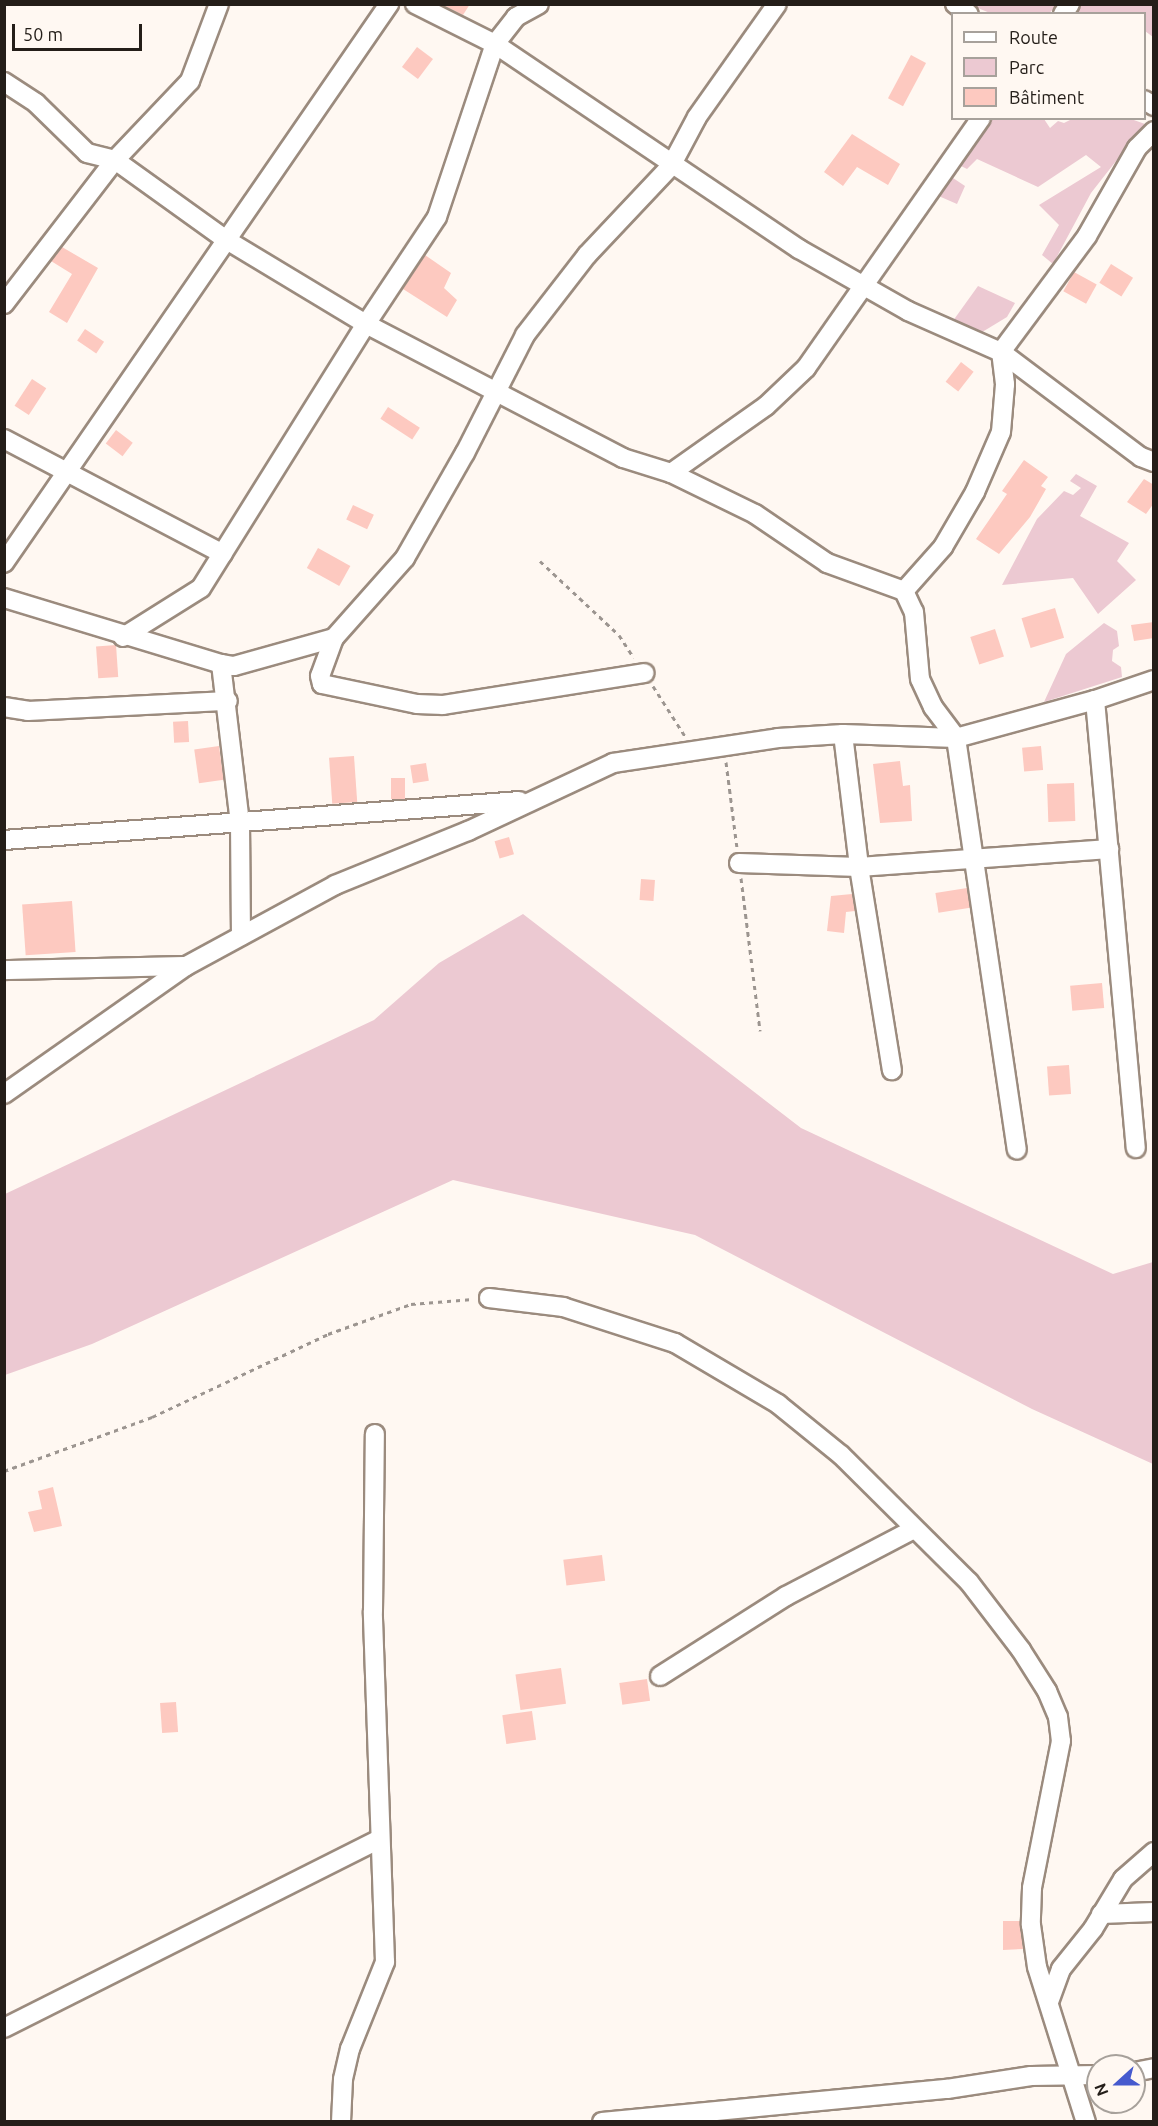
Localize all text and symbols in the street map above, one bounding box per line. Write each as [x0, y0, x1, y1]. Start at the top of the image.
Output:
scale bar [15, 12, 146, 50]
legend [951, 12, 1146, 120]
text: 50 m [23, 24, 63, 44]
text: Route [1009, 27, 1058, 47]
text: Parc [1009, 57, 1044, 77]
text: Bâtiment [1009, 87, 1084, 107]
north arrow [1086, 2054, 1146, 2114]
text: N [1091, 2081, 1112, 2099]

